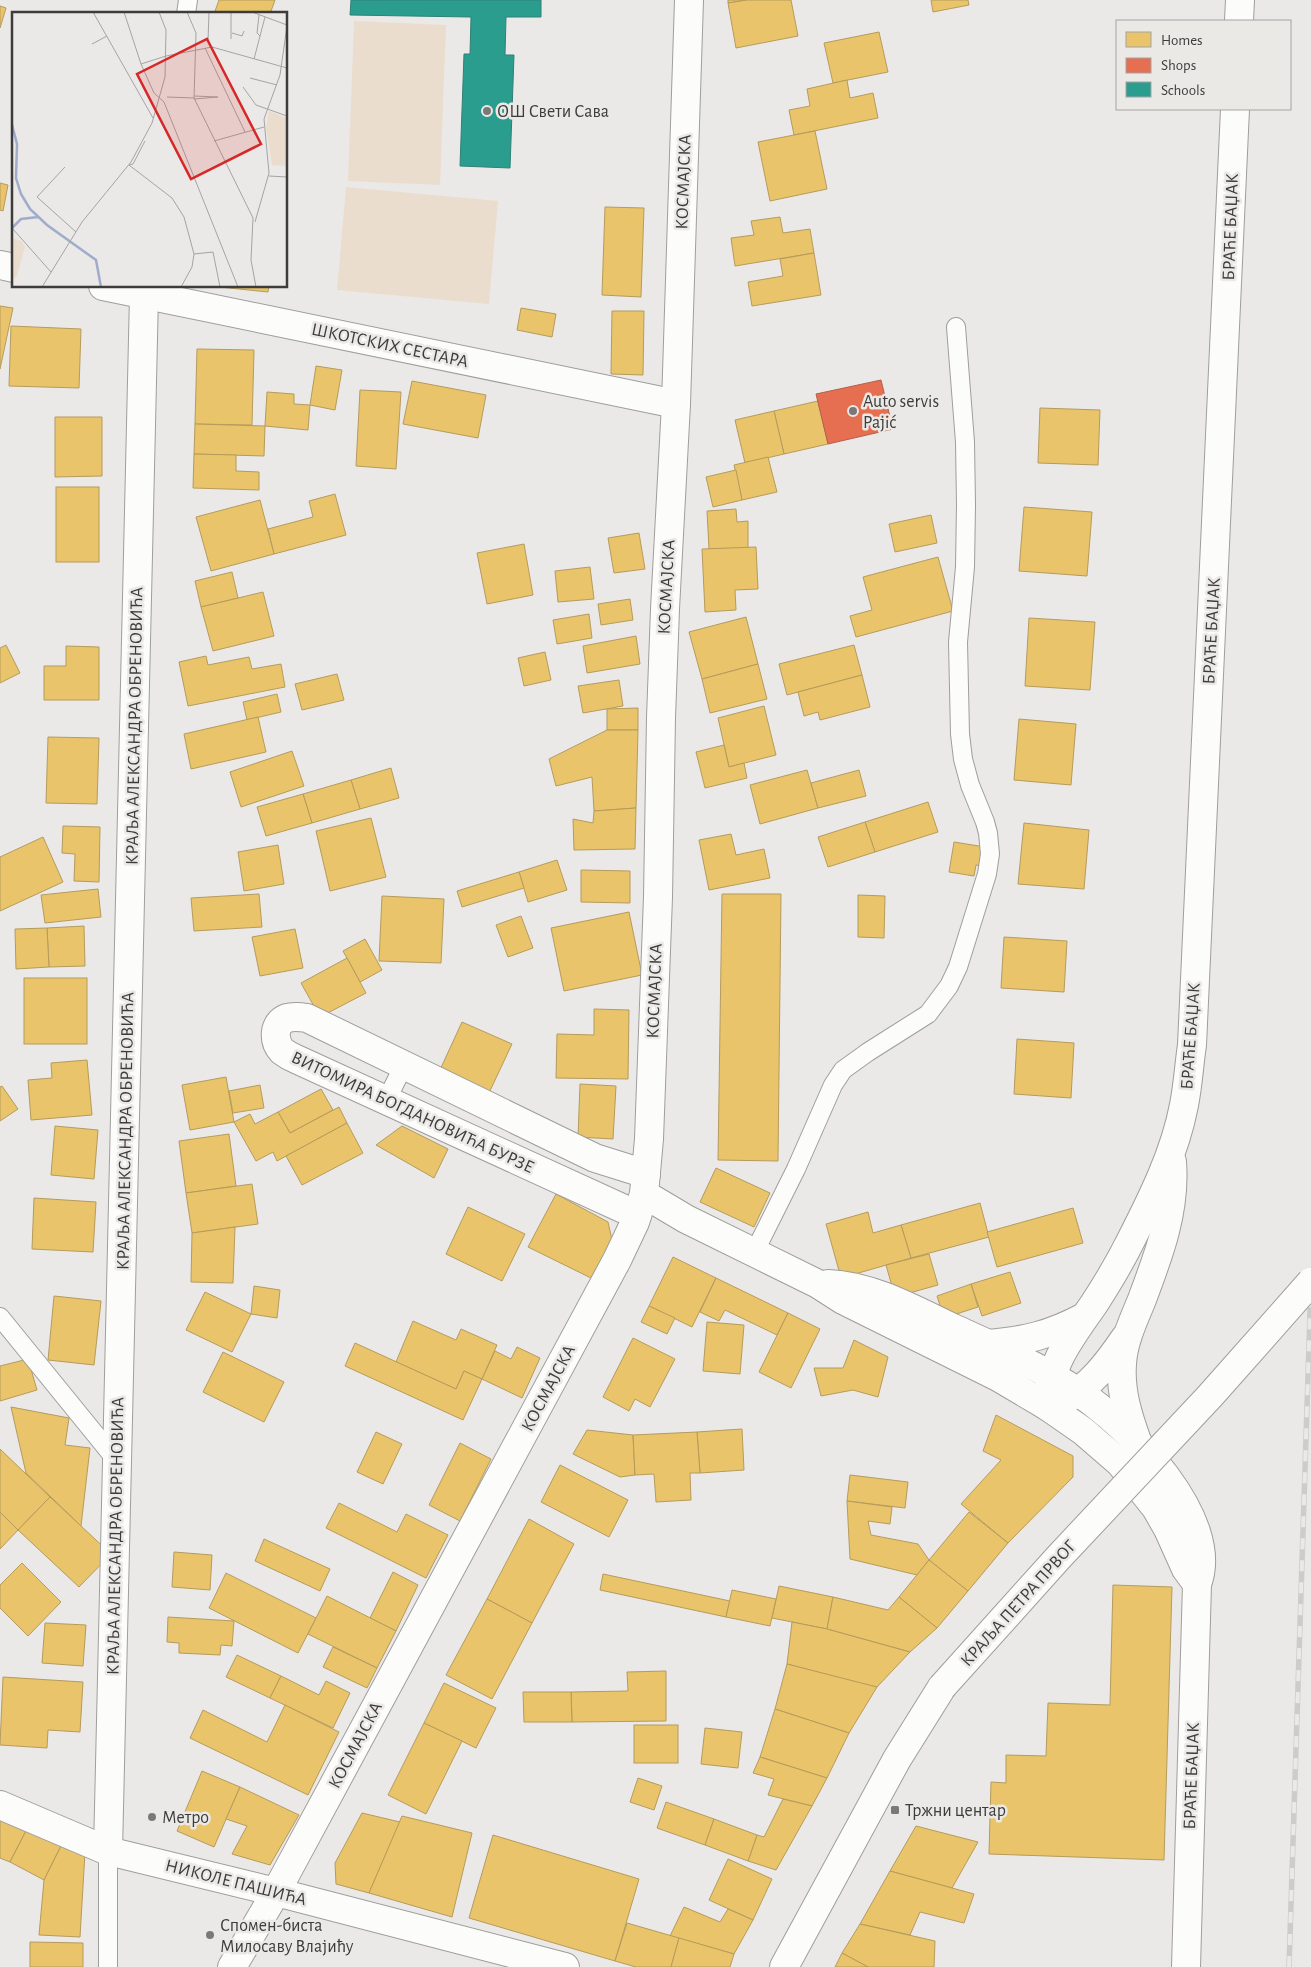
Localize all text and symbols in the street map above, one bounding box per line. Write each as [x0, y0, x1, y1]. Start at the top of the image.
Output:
inset map [12, 12, 288, 288]
legend [1116, 20, 1291, 110]
text: Homes [1161, 33, 1203, 48]
text: Shops [1161, 58, 1196, 73]
text: Schools [1161, 83, 1205, 98]
place label: ОШ Свети Сава [497, 103, 609, 121]
marker: ОШ Свети Сава [481, 105, 493, 117]
street label: КОСМАЈСКА [673, 134, 695, 230]
street label: БРАЋЕ БАЏАК [1220, 173, 1242, 281]
street label: ШКОТСКИХ СЕСТАРА [310, 321, 470, 371]
place label: Auto servis Pajić [863, 393, 939, 432]
marker: Auto servis Pajić [847, 405, 859, 417]
street label: КОСМАЈСКА [656, 539, 678, 635]
street label: БРАЋЕ БАЏАК [1200, 577, 1224, 685]
street label: КРАЉА АЛЕКСАНДРА ОБРЕНОВИЋА [124, 586, 146, 865]
street label: КОСМАЈСКА [644, 943, 666, 1039]
street label: БРАЋЕ БАЏАК [1178, 981, 1204, 1090]
street label: КРАЉА АЛЕКСАНДРА ОБРЕНОВИЋА [115, 991, 137, 1270]
street label: ВИТОМИРА БОГДАНОВИЋА БУРЗЕ [288, 1049, 537, 1177]
street label: КОСМАЈСКА [519, 1342, 579, 1435]
street label: КРАЉА АЛЕКСАНДРА ОБРЕНОВИЋА [105, 1396, 127, 1675]
street label: КРАЉА ПЕТРА ПРВОГ [958, 1537, 1080, 1670]
street label: КОСМАЈСКА [326, 1699, 386, 1792]
street label: БРАЋЕ БАЏАК [1181, 1722, 1203, 1830]
place label: Тржни центар [905, 1802, 1006, 1820]
marker: Тржни центар [889, 1804, 901, 1816]
place label: Метро [162, 1809, 209, 1827]
marker: Метро [146, 1811, 158, 1823]
street label: НИКОЛЕ ПАШИЋА [163, 1857, 309, 1909]
place label: Спомен-биста Милосаву Влајићу [220, 1916, 354, 1956]
marker: Спомен-биста Милосаву Влајићу [204, 1929, 216, 1941]

